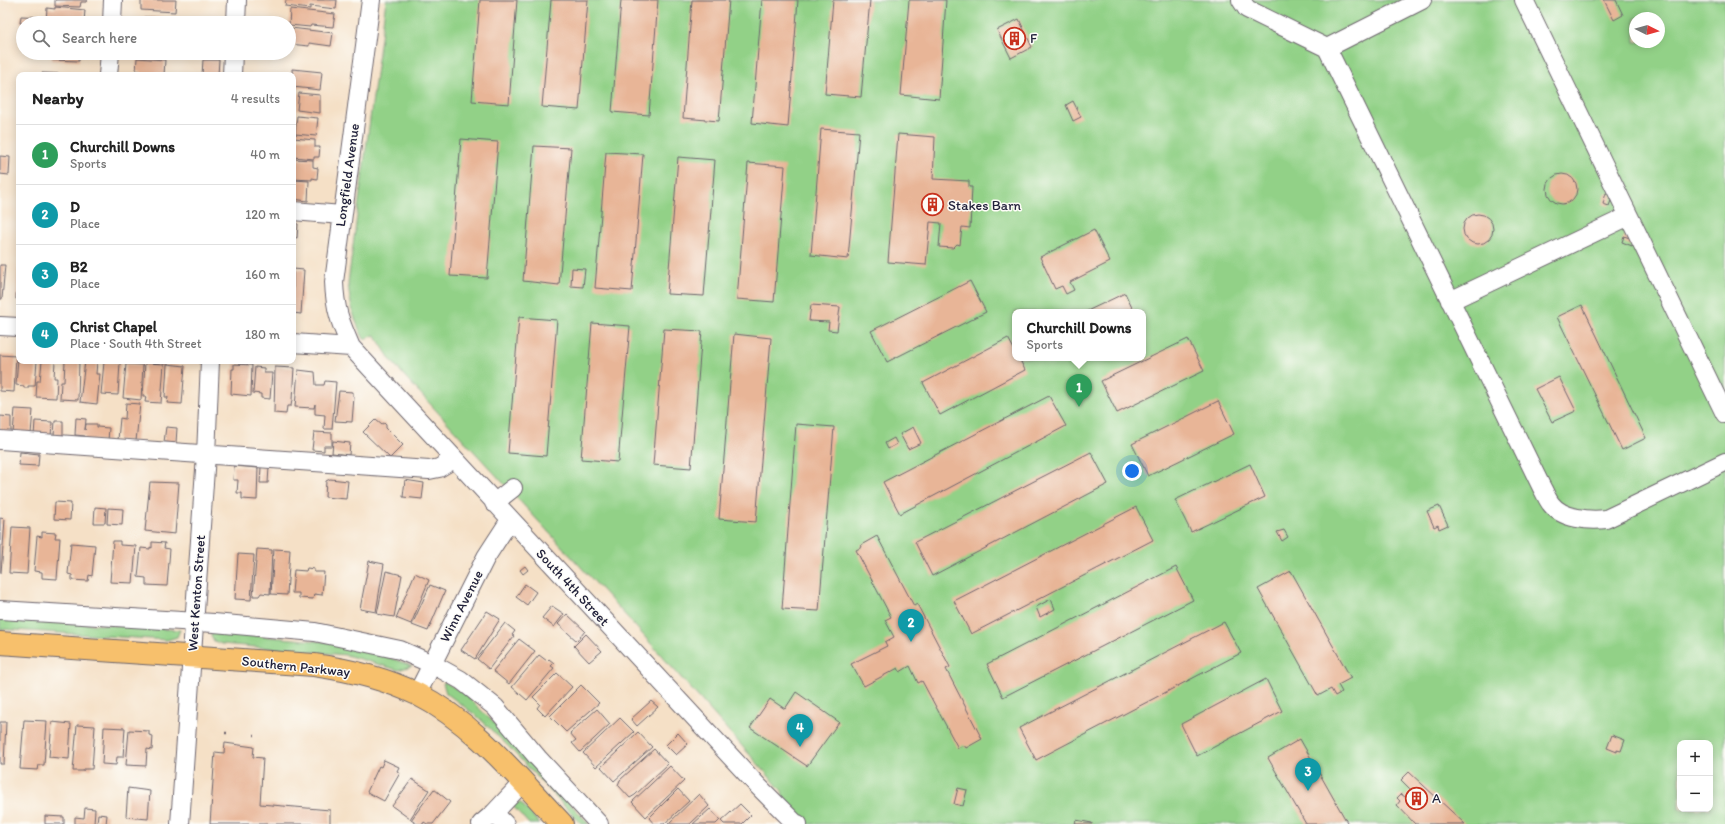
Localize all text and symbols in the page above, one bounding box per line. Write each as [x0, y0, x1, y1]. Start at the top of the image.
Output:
north arrow [1629, 12, 1665, 48]
search box [16, 16, 296, 60]
building icon: F [1002, 25, 1028, 51]
icon: search [30, 27, 52, 49]
text: Search here [62, 29, 137, 47]
place label: F [1030, 30, 1038, 47]
text: Nearby [32, 88, 84, 108]
text: 4 results [231, 91, 280, 106]
street label: Longfield Avenue [332, 122, 363, 228]
text: Churchill Downs [70, 138, 175, 156]
text: 1 [42, 147, 48, 162]
text: 40 m [250, 147, 280, 162]
text: Sports [70, 156, 106, 171]
building icon: Stakes Barn [919, 192, 945, 218]
place label: Stakes Barn [948, 197, 1022, 214]
text: D [70, 198, 80, 216]
text: 2 [42, 207, 48, 222]
text: 120 m [245, 207, 280, 222]
text: Place [70, 216, 100, 231]
text: B2 [70, 258, 88, 276]
text: 3 [41, 267, 49, 282]
text: 160 m [245, 267, 280, 282]
text: Place [70, 276, 100, 291]
popup [1012, 309, 1146, 361]
text: Christ Chapel [70, 318, 157, 336]
text: Churchill Downs [1027, 319, 1132, 337]
text: 4 [41, 327, 49, 342]
text: 180 m [245, 327, 280, 342]
text: Place · South 4th Street [70, 336, 202, 351]
text: Sports [1027, 337, 1063, 352]
pin: 1 [1066, 374, 1092, 407]
your location [1122, 461, 1142, 481]
street label: West Kenton Street [184, 534, 209, 652]
street label: South 4th Street [532, 545, 613, 630]
street label: Winn Avenue [436, 567, 487, 645]
pin: 2 [898, 609, 924, 642]
street label: Southern Parkway [241, 652, 351, 681]
pin: 4 [787, 714, 813, 747]
map controls [1677, 740, 1713, 812]
button: + [1677, 740, 1713, 776]
pin: 3 [1295, 758, 1321, 791]
button: − [1677, 776, 1713, 812]
building icon: A [1404, 785, 1430, 811]
place label: A [1432, 790, 1441, 807]

